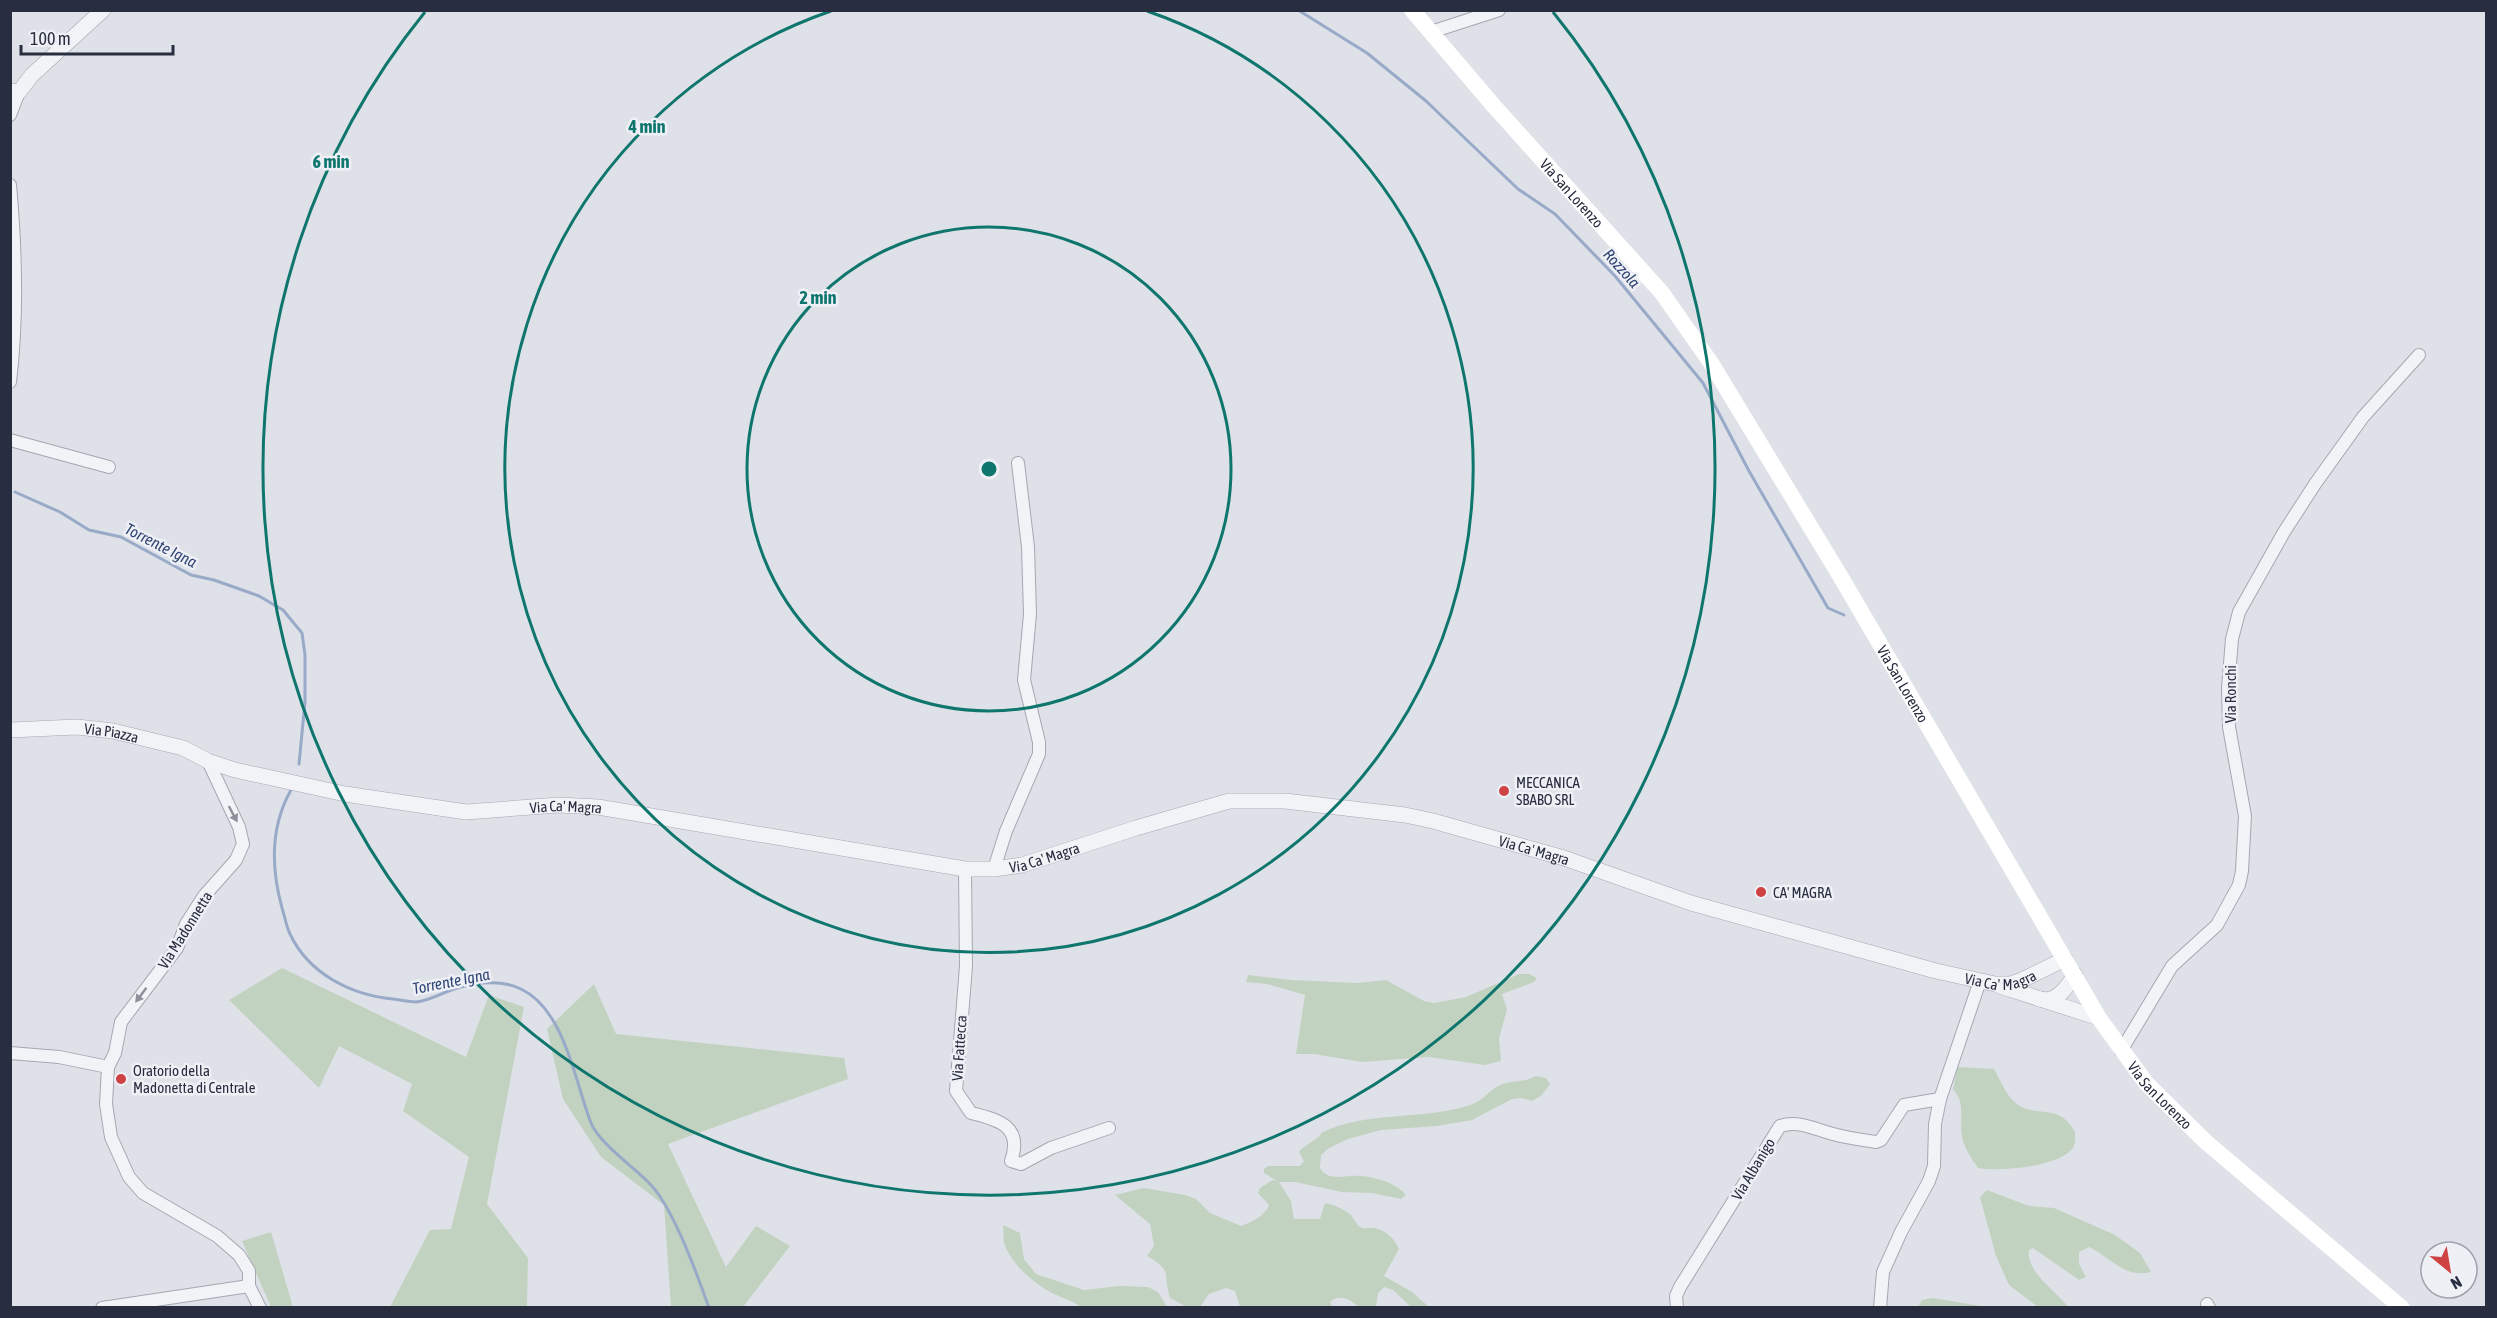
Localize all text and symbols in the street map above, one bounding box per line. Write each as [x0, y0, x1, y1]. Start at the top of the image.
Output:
scale bar [21, 18, 172, 56]
text: 100 m [30, 28, 71, 49]
text: 4 min [628, 116, 666, 137]
text: 6 min [313, 151, 350, 172]
street label: Via San Lorenzo [1537, 155, 1607, 231]
water label: Rozzola [1600, 245, 1644, 291]
text: 2 min [800, 287, 837, 308]
centre of rings [979, 459, 999, 479]
water label: Torrente Igna [122, 519, 200, 572]
street label: Via San Lorenzo [1874, 642, 1932, 725]
street label: Via Ronchi [2222, 665, 2239, 723]
street label: Via Piazza [83, 719, 141, 745]
place label: MECCANICA SBABO SRL [1516, 774, 1580, 808]
marker: MECCANICA SBABO SRL [1497, 784, 1511, 798]
street label: Via Ca' Magra [529, 796, 604, 816]
one-way arrow [227, 805, 237, 823]
street label: Via Ca' Magra [1497, 832, 1572, 868]
street label: Via Ca' Magra [1008, 838, 1081, 875]
place label: CA' MAGRA [1773, 884, 1832, 901]
marker: CA' MAGRA [1754, 885, 1768, 899]
street label: Via Madonnetta [154, 888, 216, 972]
water label: Torrente Igna [411, 965, 492, 998]
street label: Via Ca' Magra [1963, 966, 2039, 993]
one-way arrow [136, 988, 148, 1003]
street label: Via Fattecca [948, 1015, 970, 1081]
street label: Via San Lorenzo [2125, 1058, 2196, 1132]
place label: Oratorio della Madonetta di Centrale [133, 1062, 256, 1096]
marker: Oratorio della Madonetta di Centrale [114, 1072, 128, 1086]
street label: Via Albanigo [1728, 1135, 1778, 1203]
north arrow [2419, 1240, 2479, 1300]
text: N [2448, 1273, 2465, 1293]

